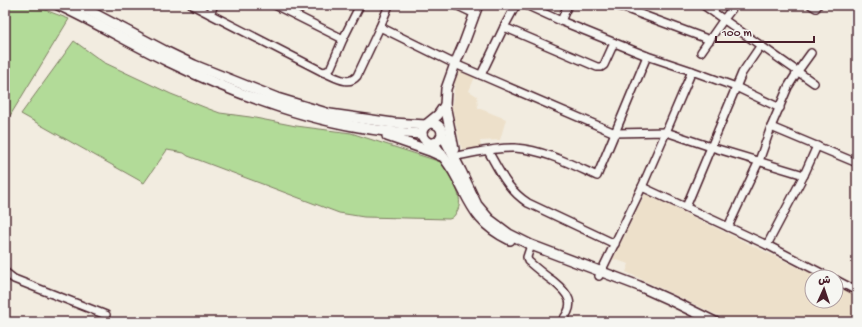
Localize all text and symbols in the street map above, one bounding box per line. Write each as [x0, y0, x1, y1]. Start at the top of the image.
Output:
scale bar [716, 18, 814, 44]
text: 100 m [721, 27, 752, 41]
north arrow [804, 269, 844, 309]
text: ش [818, 275, 831, 287]

